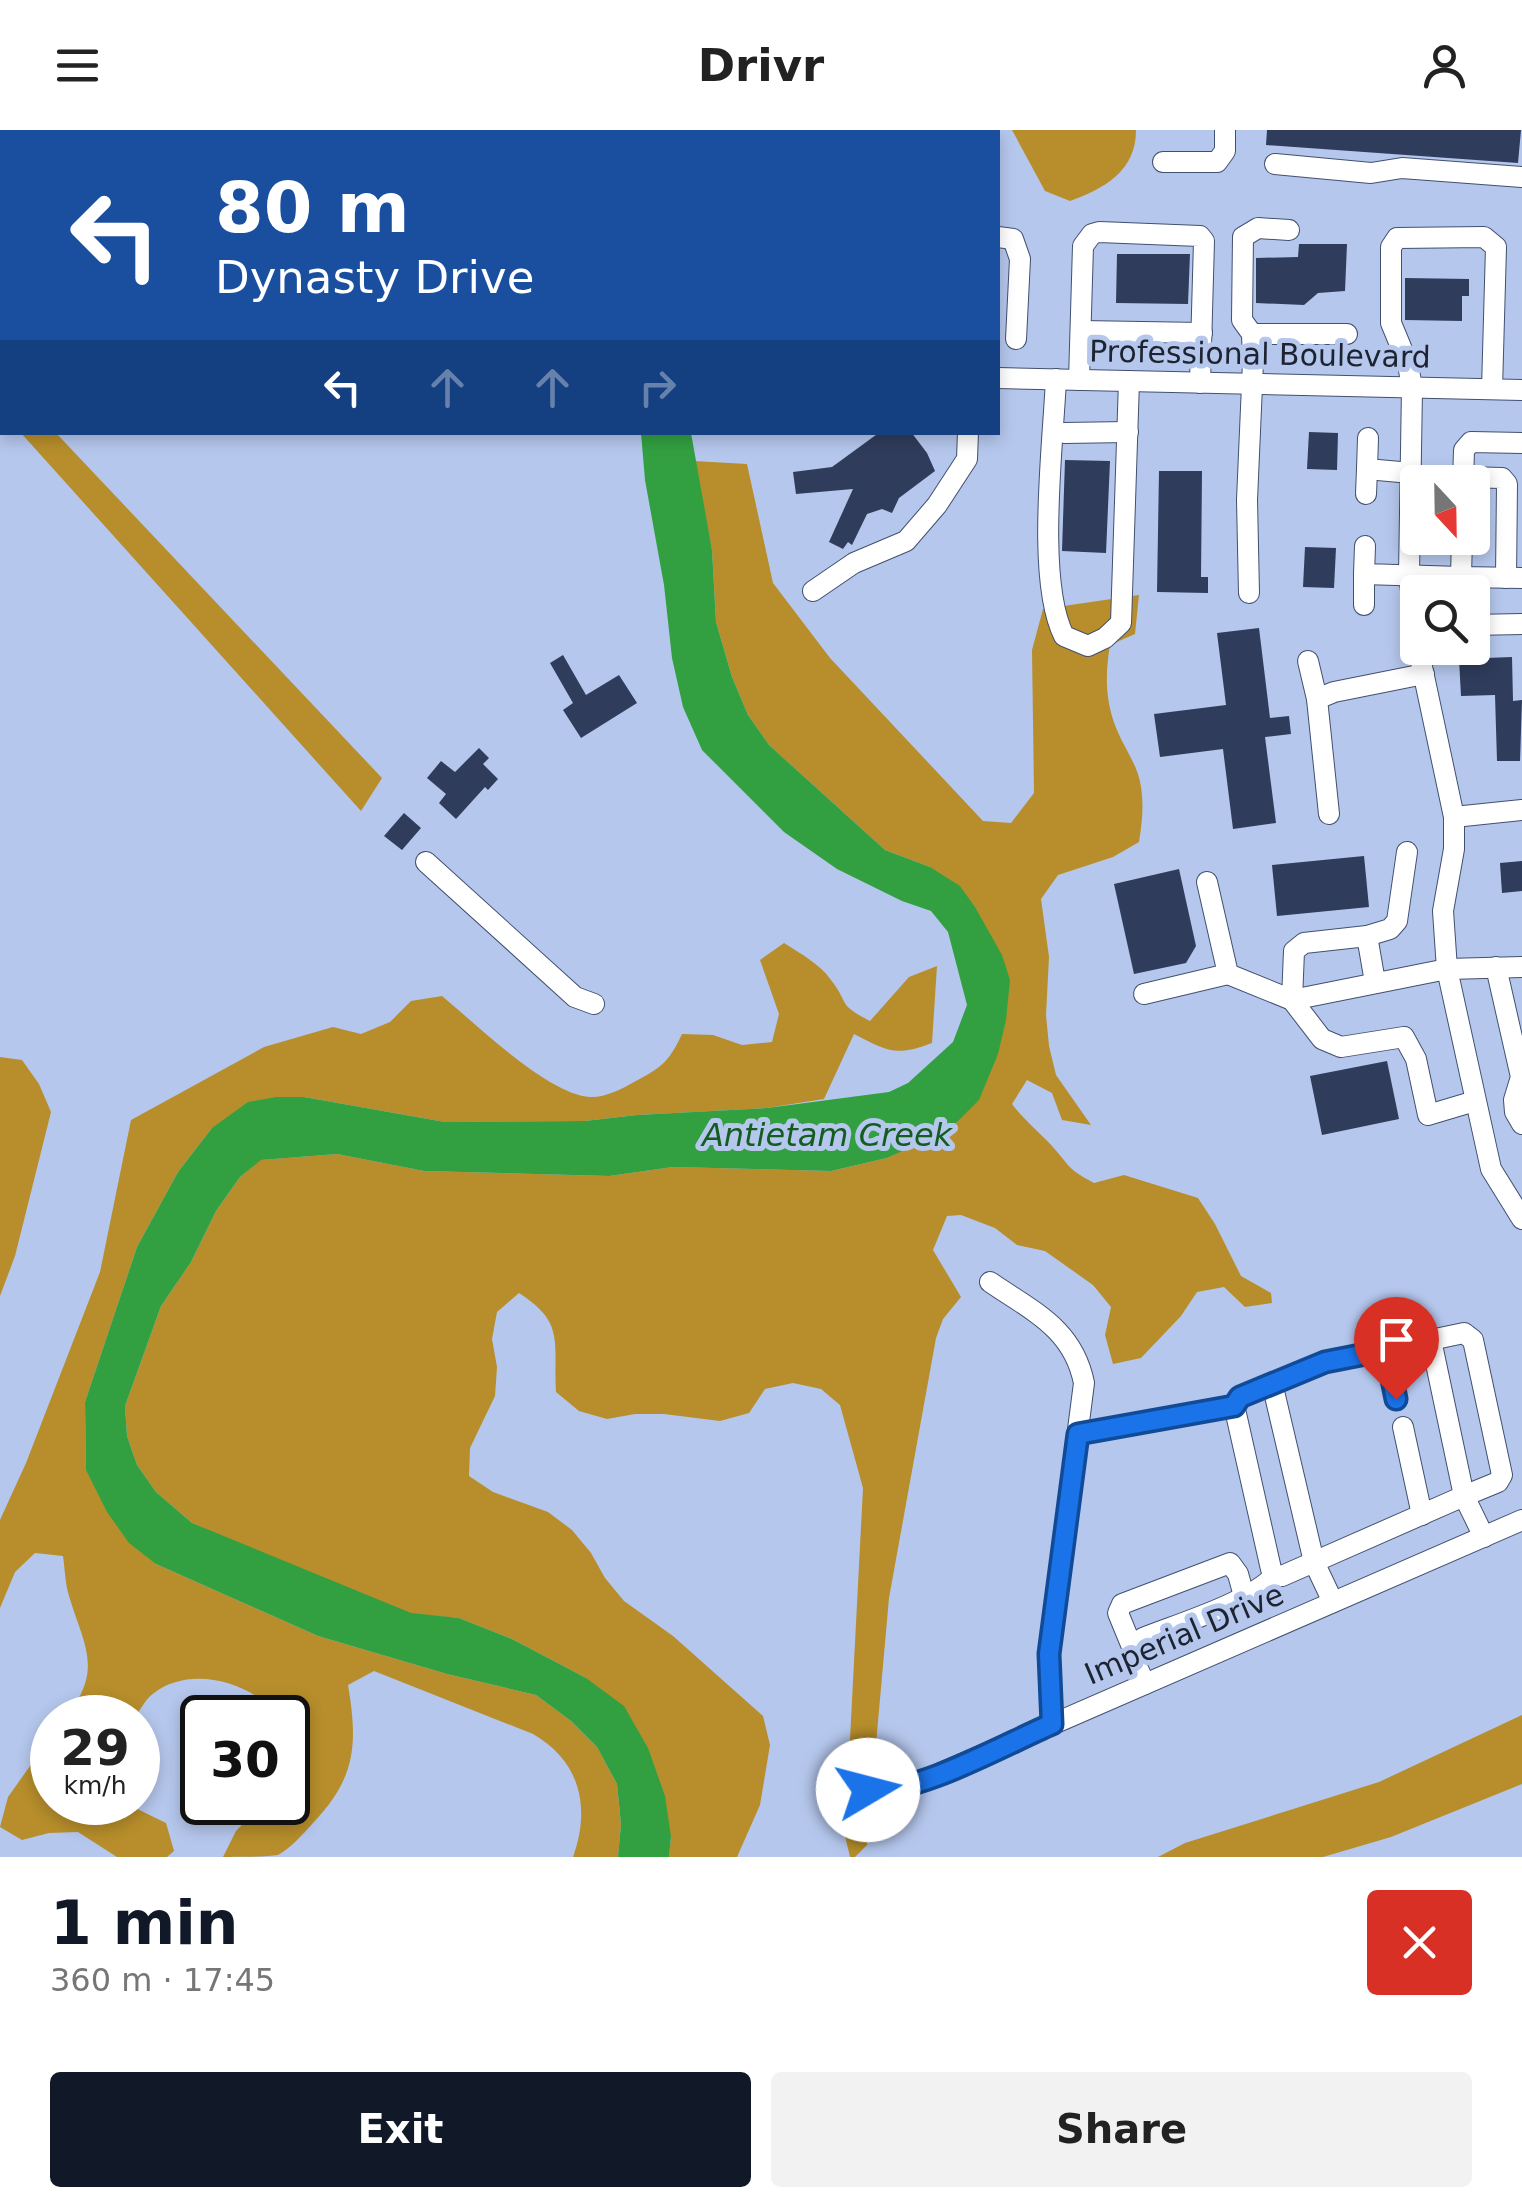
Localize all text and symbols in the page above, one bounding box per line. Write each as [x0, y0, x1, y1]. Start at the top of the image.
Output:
icon: menu [50, 38, 105, 93]
icon: person [1417, 38, 1472, 93]
text: Drivr [698, 39, 824, 92]
text: 80 m [215, 167, 410, 249]
icon: left [50, 170, 180, 300]
text: Dynasty Drive [215, 251, 534, 304]
street label: Professional Boulevard [1089, 334, 1431, 374]
icon: left [315, 360, 370, 415]
icon: ahead [420, 360, 475, 415]
icon: ahead [525, 360, 580, 415]
icon: right [630, 360, 685, 415]
north arrow [1400, 465, 1490, 555]
map controls [1400, 465, 1490, 665]
button: search [1400, 575, 1490, 665]
water label: Antietam Creek [700, 1116, 954, 1154]
pin [1354, 1297, 1439, 1400]
icon: arrive [1369, 1312, 1424, 1367]
street label: Imperial Drive [1079, 1576, 1289, 1692]
speed limit sign: 30 [180, 1695, 310, 1825]
text: 29 [60, 1719, 130, 1777]
position arrow [816, 1738, 920, 1842]
text: km/h [63, 1771, 127, 1800]
text: 1 min [50, 1888, 238, 1958]
button: close [1367, 1890, 1472, 1995]
text: 360 m · 17:45 [50, 1961, 275, 1999]
button: Exit [50, 2072, 751, 2187]
button: Share [771, 2072, 1472, 2187]

